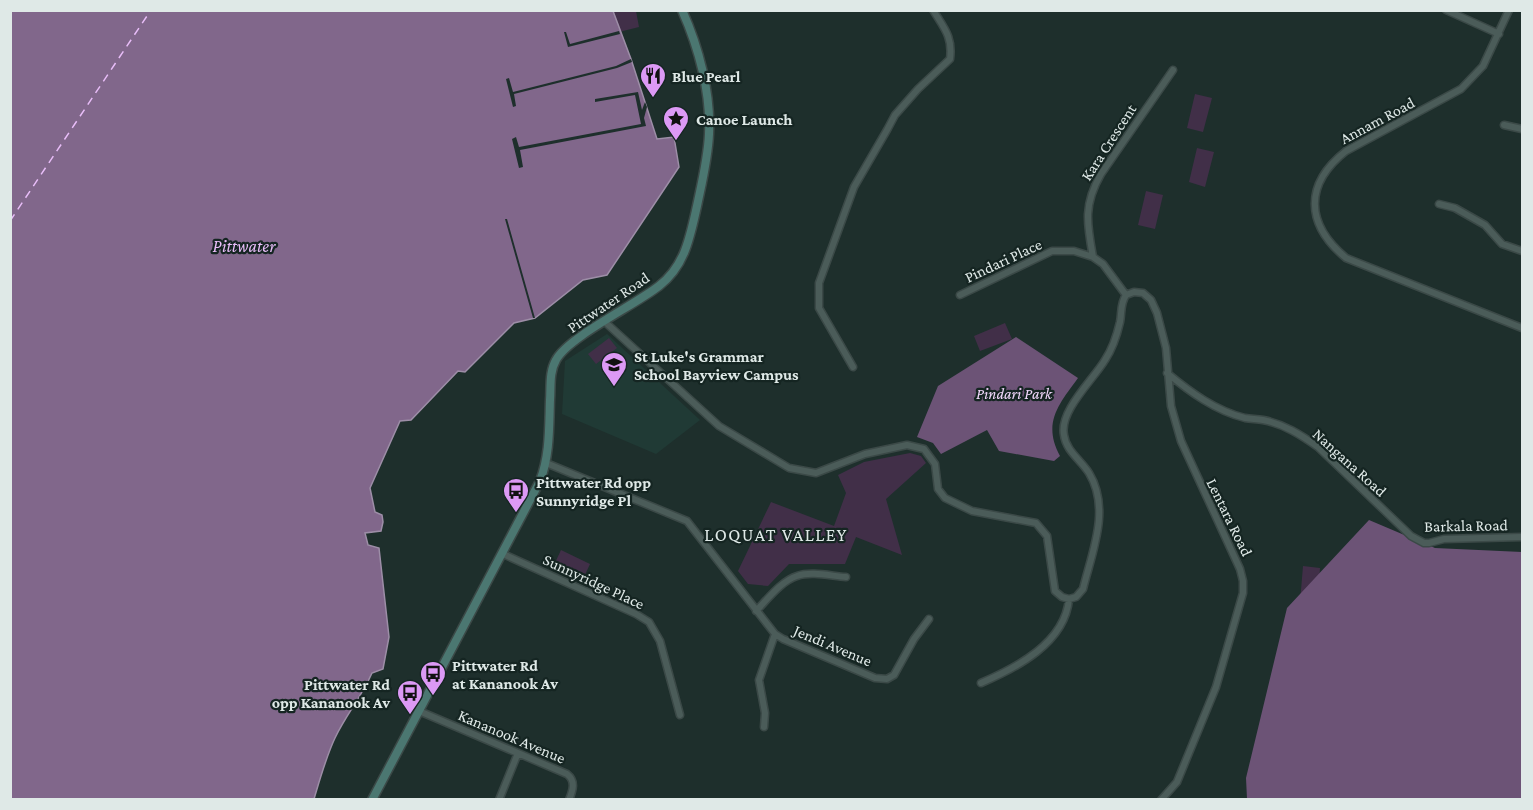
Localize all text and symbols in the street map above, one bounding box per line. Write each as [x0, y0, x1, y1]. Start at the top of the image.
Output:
restaurant icon: Blue Pearl [638, 61, 668, 99]
place label: Blue Pearl [672, 68, 741, 85]
street label: Annam Road [1337, 93, 1418, 147]
street label: Kara Crescent [1077, 100, 1140, 184]
place icon: Canoe Launch [661, 104, 691, 142]
place label: Canoe Launch [696, 111, 792, 128]
street label: Pindari Place [962, 235, 1044, 286]
water label: Pittwater [213, 236, 276, 256]
street label: Pittwater Road [564, 268, 653, 336]
place label: St Luke's Grammar School Bayview Campus [634, 348, 799, 383]
school or university icon: St Luke's Grammar School Bayview Campus [599, 350, 629, 388]
park label: Pindari Park [976, 385, 1053, 402]
street label: Nangana Road [1309, 425, 1390, 501]
place label: Pittwater Rd opp Sunnyridge Pl [536, 474, 651, 509]
bus stop icon: Pittwater Rd opp Sunnyridge Pl [501, 476, 531, 514]
street label: Lentara Road [1203, 476, 1256, 559]
street label: Barkala Road [1424, 516, 1509, 535]
district label: LOQUAT VALLEY [704, 525, 848, 545]
street label: Sunnyridge Place [540, 551, 647, 613]
street label: Jendi Avenue [789, 621, 874, 670]
place label: Pittwater Rd at Kananook Av [452, 657, 558, 692]
bus stop icon: Pittwater Rd at Kananook Av [418, 659, 448, 697]
place label: Pittwater Rd opp Kananook Av [272, 676, 390, 711]
bus stop icon: Pittwater Rd opp Kananook Av [395, 678, 425, 716]
street label: Kananook Avenue [456, 706, 568, 767]

